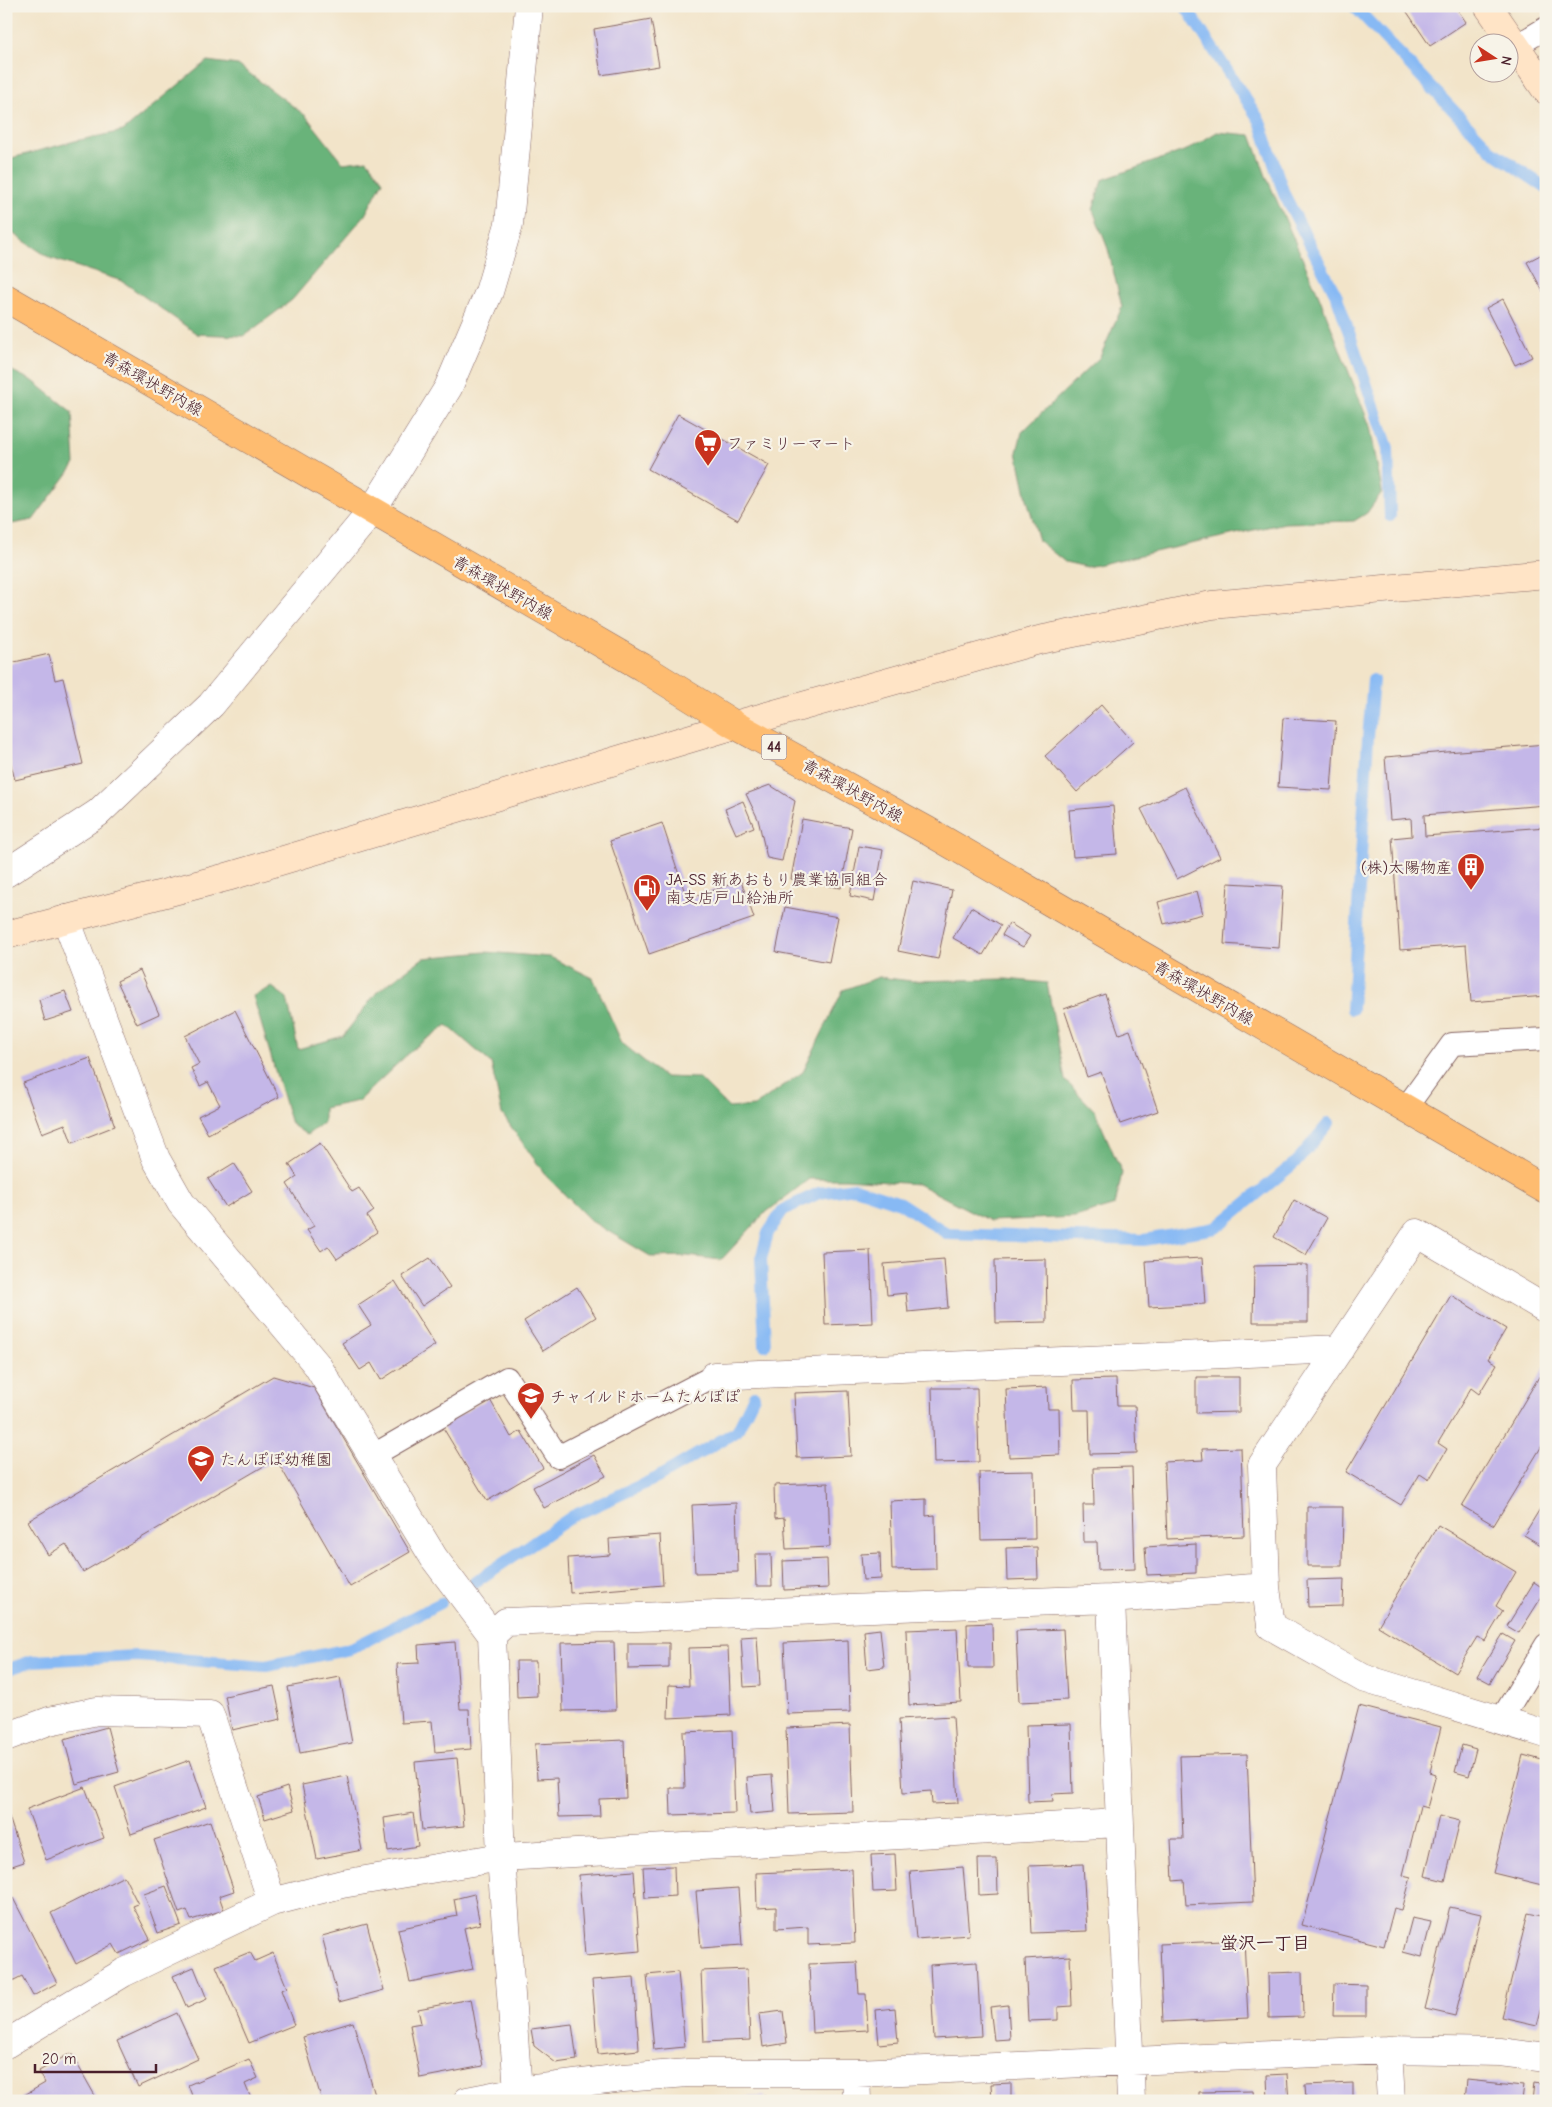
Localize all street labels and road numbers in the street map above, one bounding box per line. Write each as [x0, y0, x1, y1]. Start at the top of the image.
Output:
street label: 青森環状野内線 [99, 348, 206, 420]
street label: 青森環状野内線 [449, 552, 556, 624]
road number: 44 [762, 734, 786, 760]
street label: 青森環状野内線 [799, 756, 906, 826]
street label: 青森環状野内線 [1150, 957, 1257, 1029]

